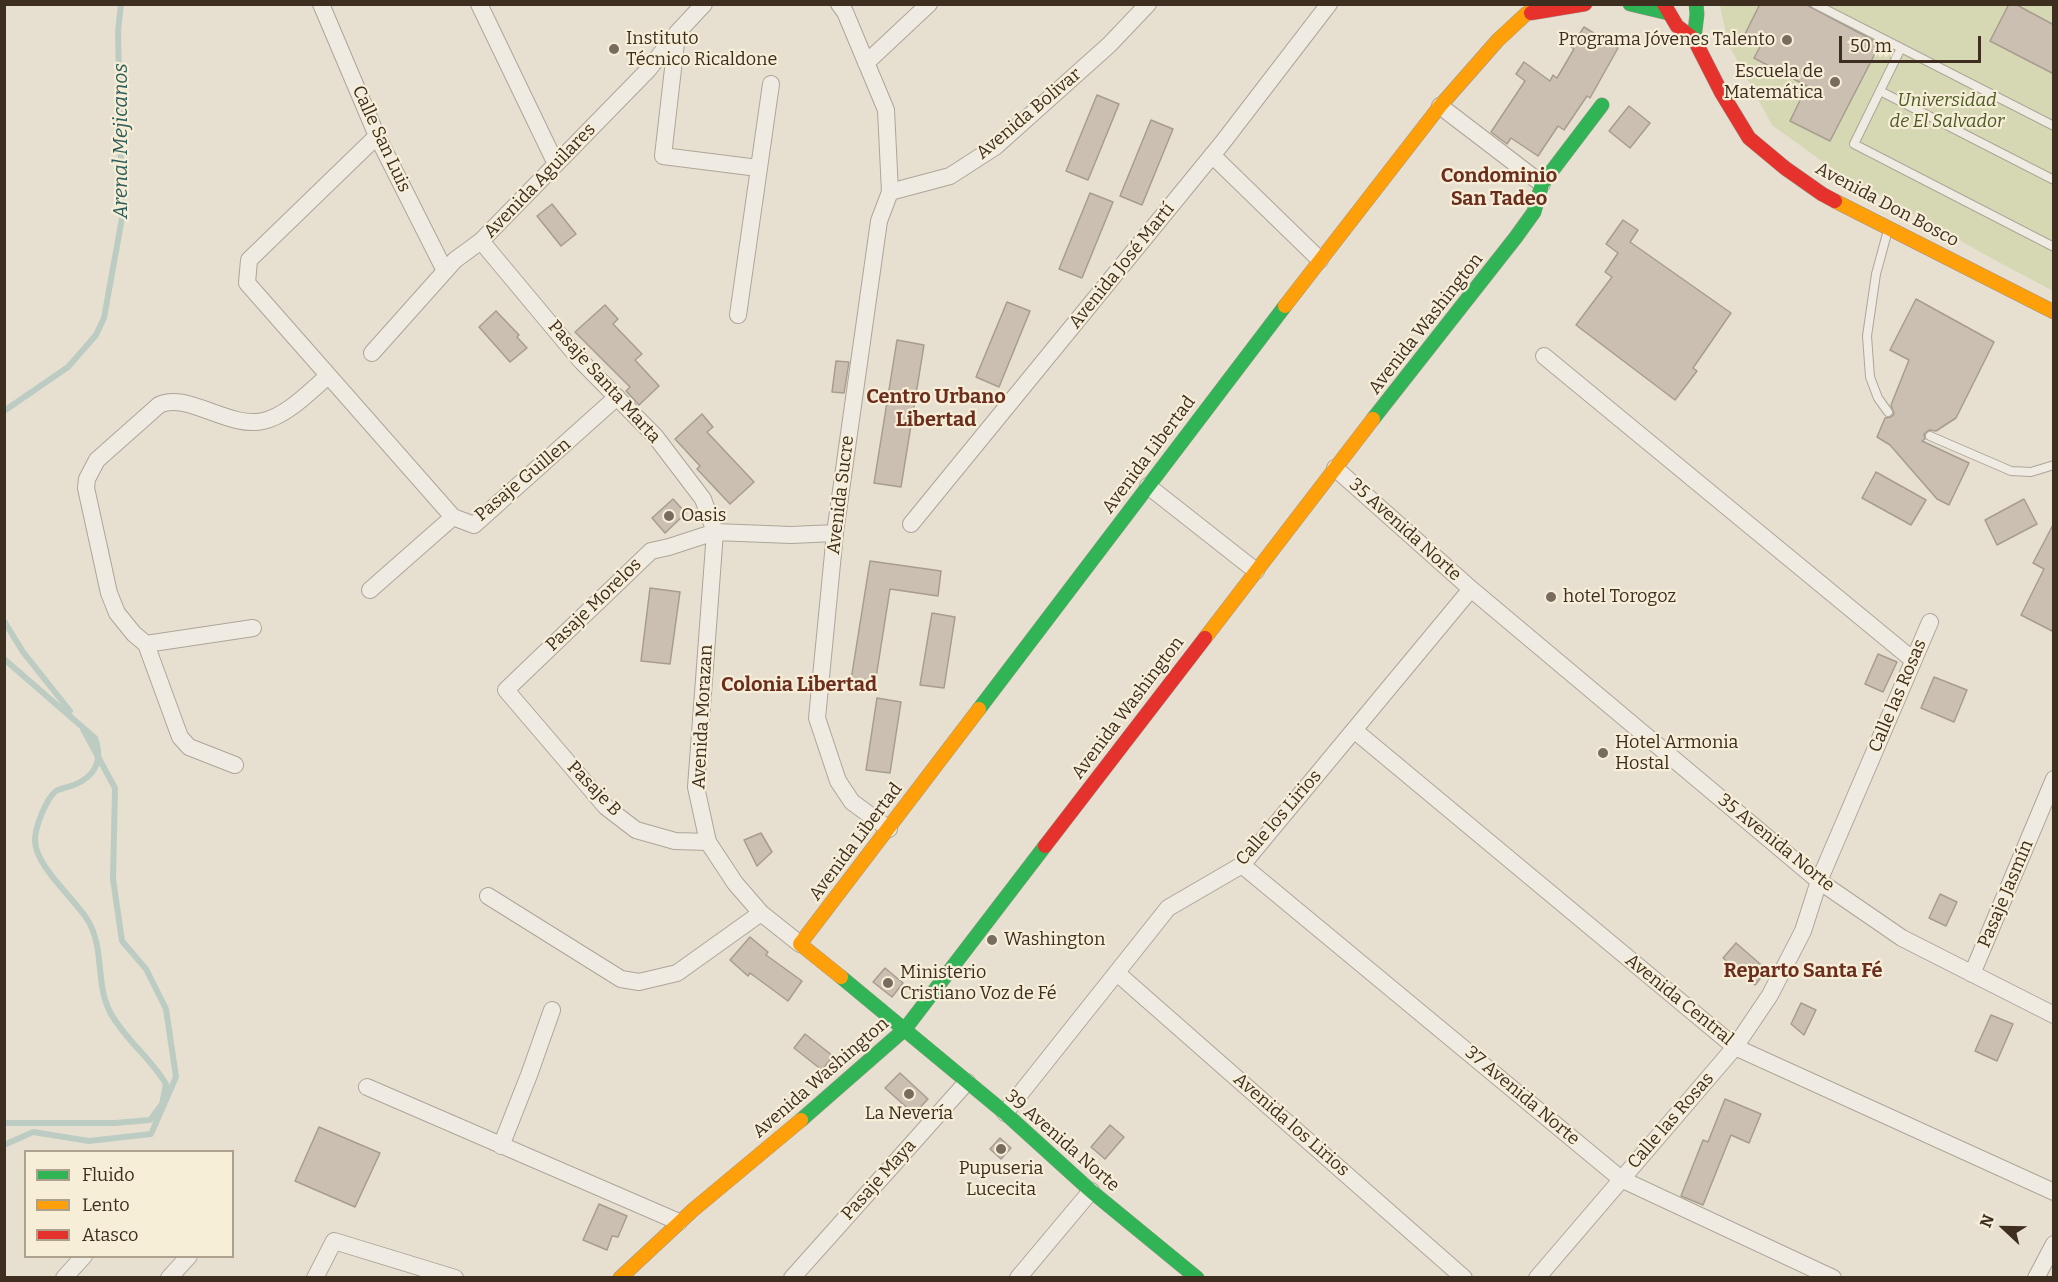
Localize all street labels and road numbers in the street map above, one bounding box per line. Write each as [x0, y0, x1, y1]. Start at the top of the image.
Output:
street label: Avenida Bolivar [972, 64, 1086, 164]
street label: Calle San Luis [347, 82, 415, 196]
street label: Avenida Aguilares [480, 119, 600, 243]
street label: Avenida Don Bosco [1812, 158, 1962, 252]
street label: Avenida José Martí [1065, 199, 1179, 333]
street label: Avenida Washington [1364, 249, 1488, 399]
street label: Pasaje Santa Marta [543, 316, 665, 448]
street label: Avenida Libertad [1098, 392, 1200, 518]
street label: Pasaje Guillen [471, 434, 575, 526]
street label: Avenida Sucre [823, 434, 859, 556]
street label: 35 Avenida Norte [1344, 474, 1466, 586]
street label: Pasaje Morelos [542, 554, 646, 656]
street label: Avenida Washington [1067, 632, 1189, 784]
street label: Calle las Rosas [1864, 636, 1932, 756]
street label: Avenida Morazan [688, 644, 718, 790]
street label: Pasaje B [562, 757, 626, 821]
street label: Calle los Lirios [1232, 766, 1326, 870]
street label: Avenida Libertad [805, 779, 907, 905]
street label: 35 Avenida Norte [1713, 789, 1839, 897]
street label: Pasaje Jasmín [1974, 837, 2038, 951]
street label: Avenida Central [1621, 950, 1737, 1050]
street label: Avenida Washington [749, 1013, 893, 1143]
street label: 37 Avenida Norte [1460, 1042, 1584, 1150]
street label: Calle las Rosas [1623, 1068, 1719, 1174]
street label: Avenida los Lirios [1229, 1069, 1353, 1181]
street label: 39 Avenida Norte [1000, 1086, 1124, 1196]
street label: Pasaje Maya [837, 1135, 921, 1225]

